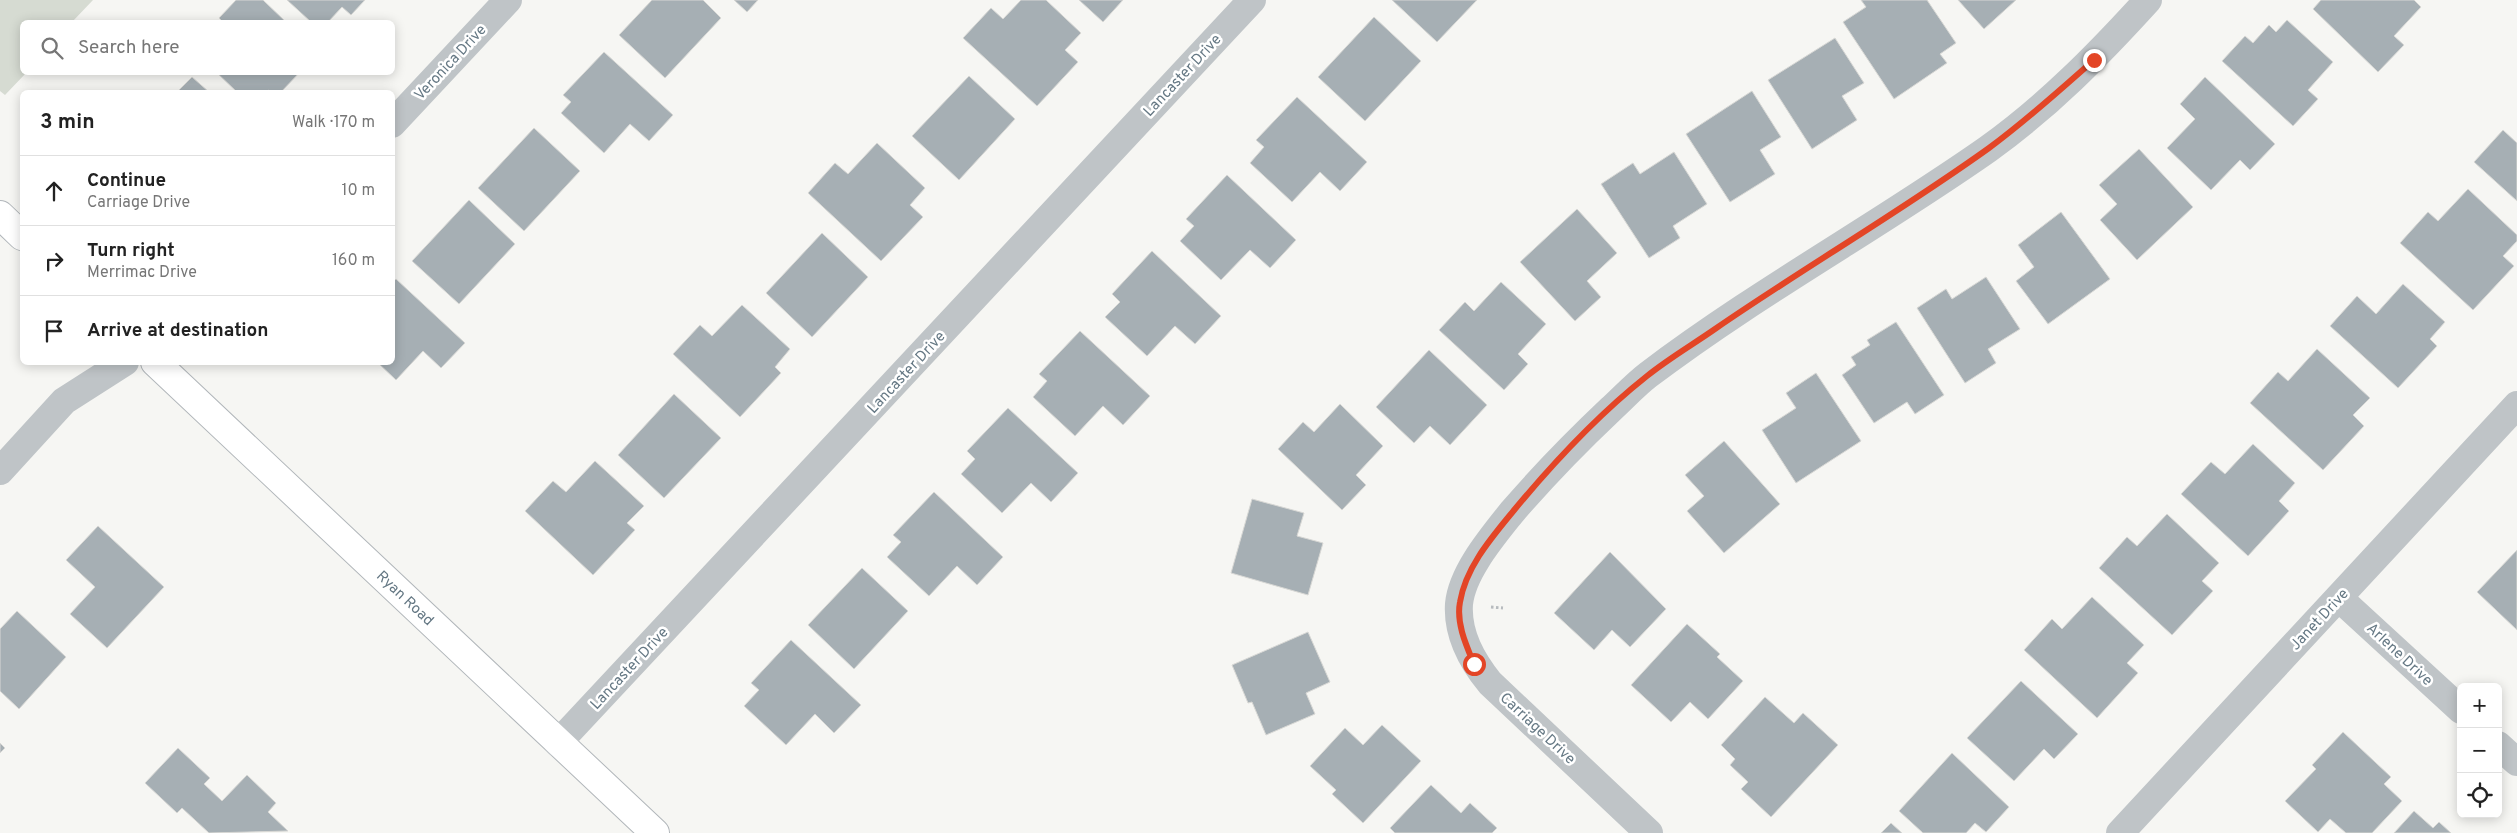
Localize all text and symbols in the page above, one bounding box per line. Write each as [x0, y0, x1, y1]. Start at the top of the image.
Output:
search box [20, 20, 395, 75]
street label: Veronica Drive [411, 21, 491, 105]
street label: Lancaster Drive [1140, 31, 1226, 121]
icon: search [38, 34, 66, 62]
text: Search here [78, 36, 180, 60]
route end [2083, 49, 2106, 72]
text: 3 min [40, 109, 95, 136]
text: Walk · 170 m [292, 113, 375, 133]
text: Continue [87, 169, 166, 193]
icon: ahead [40, 177, 68, 205]
text: 10 m [341, 181, 375, 201]
text: Carriage Drive [87, 193, 190, 213]
text: Turn right [87, 239, 175, 263]
icon: right [40, 247, 68, 275]
text: 160 m [332, 251, 375, 271]
text: Merrimac Drive [87, 263, 197, 283]
icon: arrive [40, 317, 68, 345]
text: Arrive at destination [87, 319, 268, 343]
street label: Lancaster Drive [864, 328, 950, 418]
street label: Ryan Road [372, 567, 437, 631]
street label: Janet Drive [2287, 585, 2354, 655]
street label: Arlene Drive [2362, 620, 2436, 691]
street label: Lancaster Drive [587, 624, 673, 714]
route start [1463, 653, 1486, 676]
map controls [2457, 683, 2502, 818]
button: + [2457, 683, 2502, 728]
street label: Carriage Drive [1495, 689, 1579, 769]
button: − [2457, 728, 2502, 773]
button: locate [2457, 773, 2502, 818]

